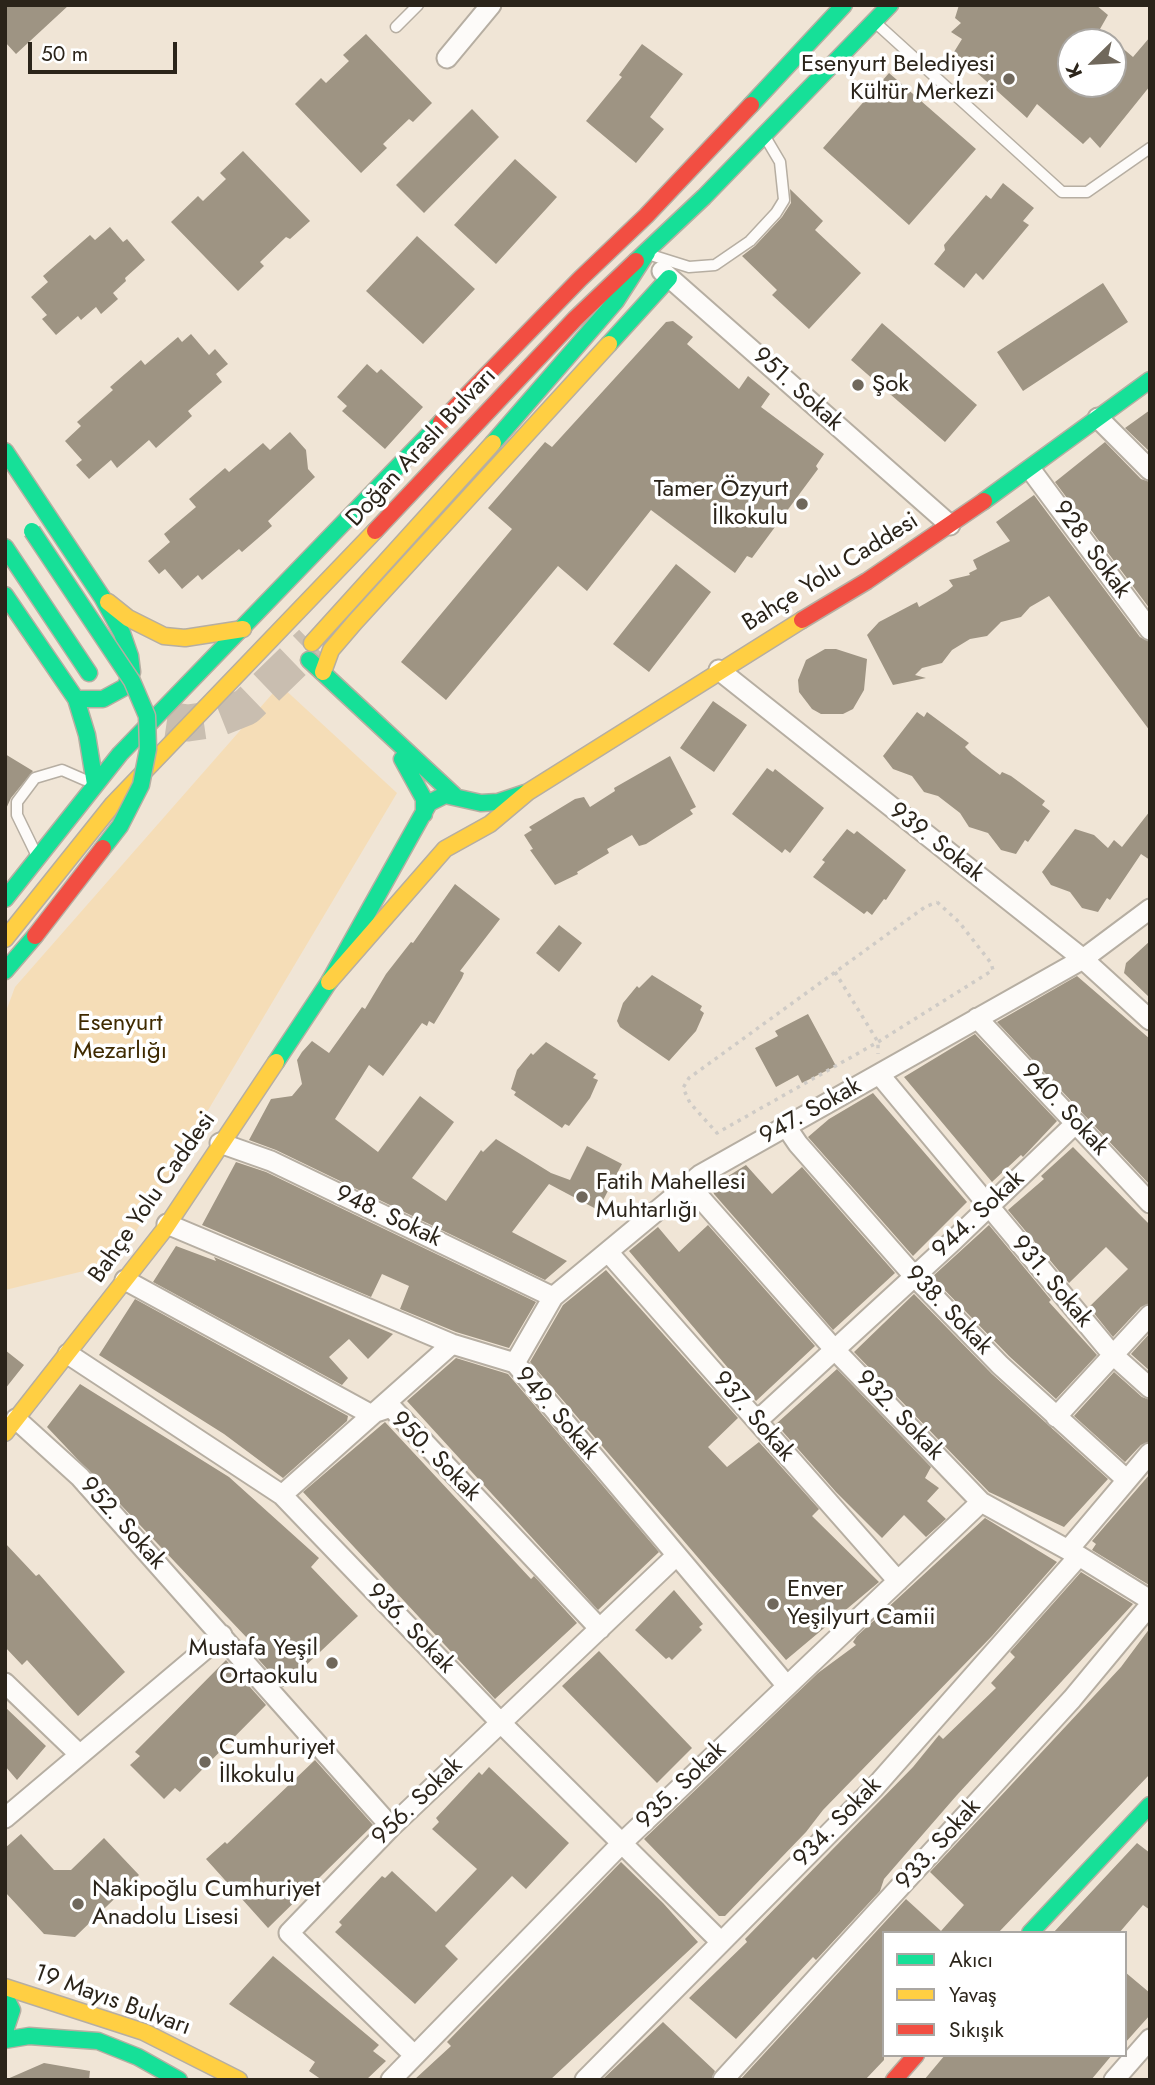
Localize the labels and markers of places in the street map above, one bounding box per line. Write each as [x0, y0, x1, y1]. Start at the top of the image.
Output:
place label: Esenyurt Belediyesi Kültür Merkezi [801, 51, 995, 107]
marker: Esenyurt Belediyesi Kültür Merkezi [1001, 71, 1017, 87]
place label: Şok [872, 371, 909, 399]
marker: Şok [850, 377, 866, 393]
place label: Tamer Özyurt İlkokulu [654, 476, 788, 532]
marker: Tamer Özyurt İlkokulu [794, 496, 810, 512]
place label: Fatih Mahellesi Muhtarlığı [596, 1169, 746, 1225]
marker: Fatih Mahellesi Muhtarlığı [574, 1189, 590, 1205]
place label: Enver Yeşilyurt Camii [787, 1576, 935, 1632]
marker: Enver Yeşilyurt Camii [765, 1596, 781, 1612]
place label: Mustafa Yeşil Ortaokulu [189, 1635, 318, 1691]
marker: Mustafa Yeşil Ortaokulu [324, 1655, 340, 1671]
place label: Cumhuriyet İlkokulu [219, 1734, 335, 1790]
marker: Cumhuriyet İlkokulu [197, 1754, 213, 1770]
place label: Nakipoğlu Cumhuriyet Anadolu Lisesi [92, 1876, 320, 1932]
marker: Nakipoğlu Cumhuriyet Anadolu Lisesi [70, 1896, 86, 1912]

